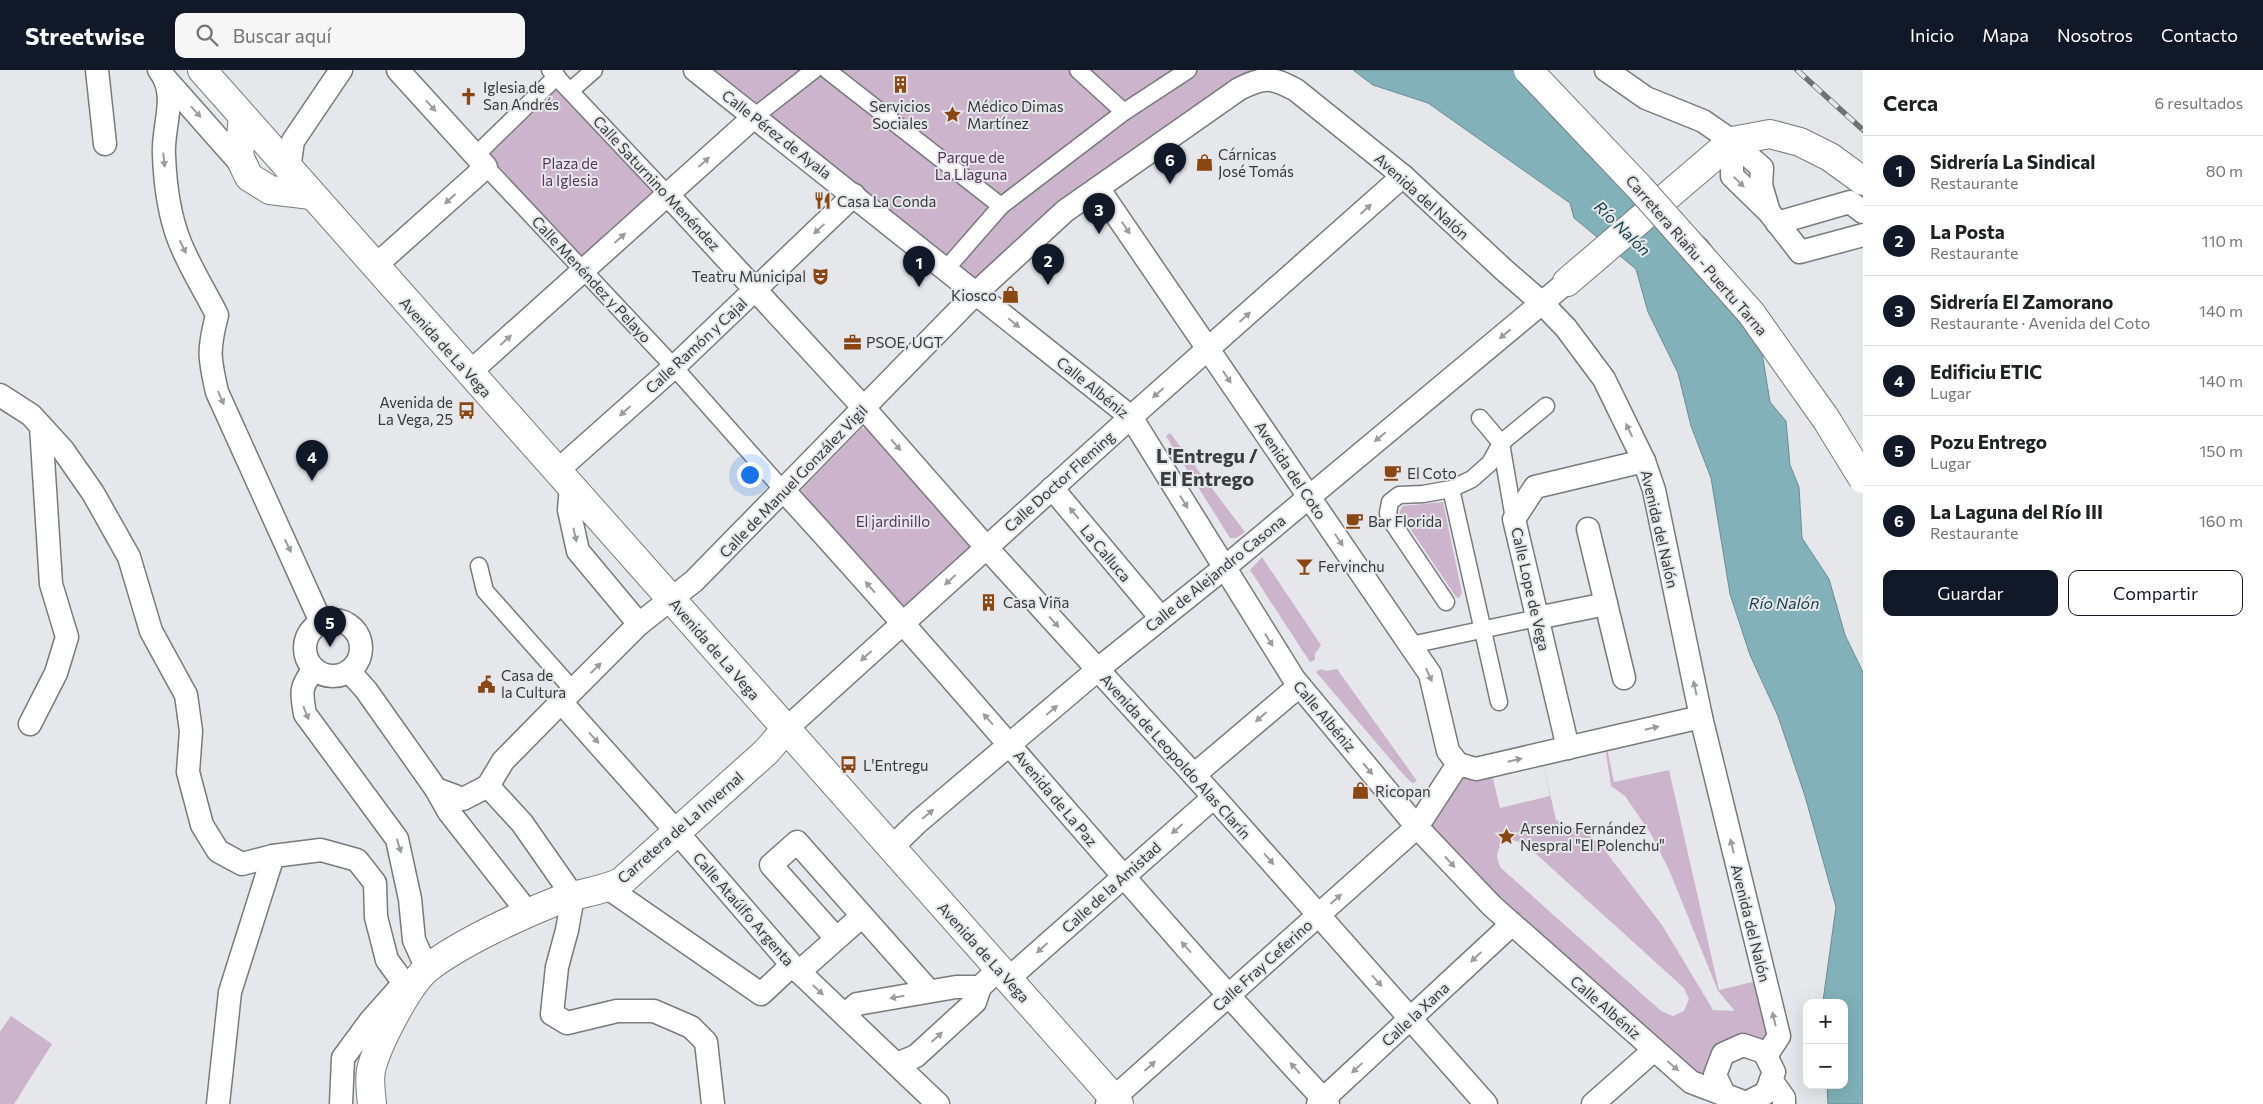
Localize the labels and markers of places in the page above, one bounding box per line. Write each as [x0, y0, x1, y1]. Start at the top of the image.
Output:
building icon: Servicios Sociales [890, 75, 910, 95]
place label: Iglesia de San Andrés [483, 78, 559, 113]
church icon: Iglesia de San Andrés [459, 86, 479, 106]
place label: Servicios Sociales [869, 97, 931, 132]
place label: Médico Dimas Martínez [967, 97, 1064, 132]
place icon: Médico Dimas Martínez [943, 105, 963, 125]
pin: 6 [1154, 143, 1186, 184]
place label: Cárnicas José Tomás [1218, 145, 1294, 180]
shop icon: Cárnicas José Tomás [1194, 153, 1214, 173]
restaurant icon: Casa La Conda [813, 191, 833, 211]
place label: Casa La Conda [837, 192, 936, 210]
pin: 3 [1083, 193, 1115, 234]
pin: 2 [1032, 244, 1064, 285]
pin: 1 [903, 246, 935, 287]
theatre icon: Teatru Municipal [810, 266, 830, 286]
place label: Teatru Municipal [691, 267, 806, 285]
shop icon: Kiosco [1001, 285, 1021, 305]
place label: Kiosco [951, 286, 997, 304]
office icon: PSOE, UGT [842, 332, 862, 352]
place label: PSOE, UGT [866, 333, 943, 351]
place label: Avenida de La Vega, 25 [377, 393, 453, 428]
bus stop icon: Avenida de La Vega, 25 [457, 401, 477, 421]
pin: 4 [296, 440, 328, 481]
cafe icon: El Coto [1383, 463, 1403, 483]
place label: El Coto [1407, 464, 1457, 482]
cafe icon: Bar Florida [1344, 511, 1364, 531]
place label: Bar Florida [1368, 512, 1442, 530]
bar icon: Fervinchu [1294, 556, 1314, 576]
place label: Fervinchu [1318, 557, 1385, 575]
building icon: Casa Viña [979, 592, 999, 612]
place label: Casa Viña [1003, 593, 1069, 611]
pin: 5 [314, 606, 346, 647]
place label: Casa de la Cultura [501, 666, 566, 701]
public building icon: Casa de la Cultura [477, 674, 497, 694]
bus stop icon: L'Entregu [839, 755, 859, 775]
place label: L'Entregu [863, 756, 928, 774]
shop icon: Ricopan [1351, 781, 1371, 801]
place label: Ricopan [1375, 782, 1431, 800]
place label: Arsenio Fernández Nespral "El Polenchu" [1520, 819, 1665, 854]
place icon: Arsenio Fernández Nespral "El Polenchu" [1496, 827, 1516, 847]

